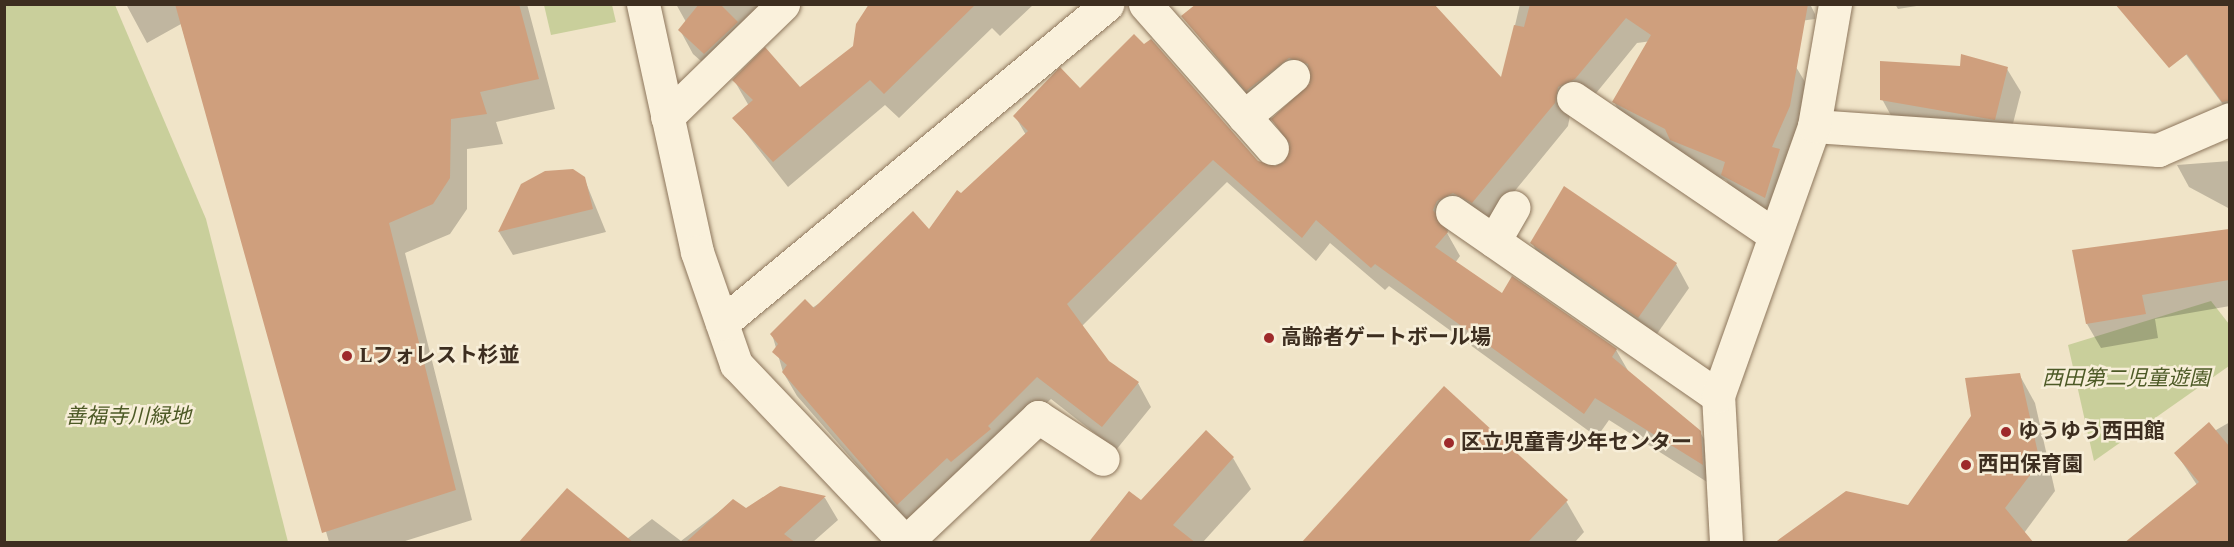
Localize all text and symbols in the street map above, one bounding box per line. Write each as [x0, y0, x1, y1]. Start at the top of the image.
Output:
place label: 高齢者ゲートボール場 [1281, 325, 1491, 351]
marker: 高齢者ゲートボール場 [1262, 331, 1276, 345]
place label: Lフォレスト杉並 [359, 343, 520, 369]
marker: Lフォレスト杉並 [340, 349, 354, 363]
park label: 西田第二児童遊園 [2042, 366, 2210, 392]
park label: 善福寺川緑地 [65, 404, 191, 430]
place label: ゆうゆう西田館 [2018, 419, 2165, 445]
marker: ゆうゆう西田館 [1999, 425, 2013, 439]
place label: 区立児童青少年センター [1461, 430, 1692, 456]
marker: 区立児童青少年センター [1442, 436, 1456, 450]
place label: 西田保育園 [1978, 452, 2083, 478]
marker: 西田保育園 [1959, 458, 1973, 472]

